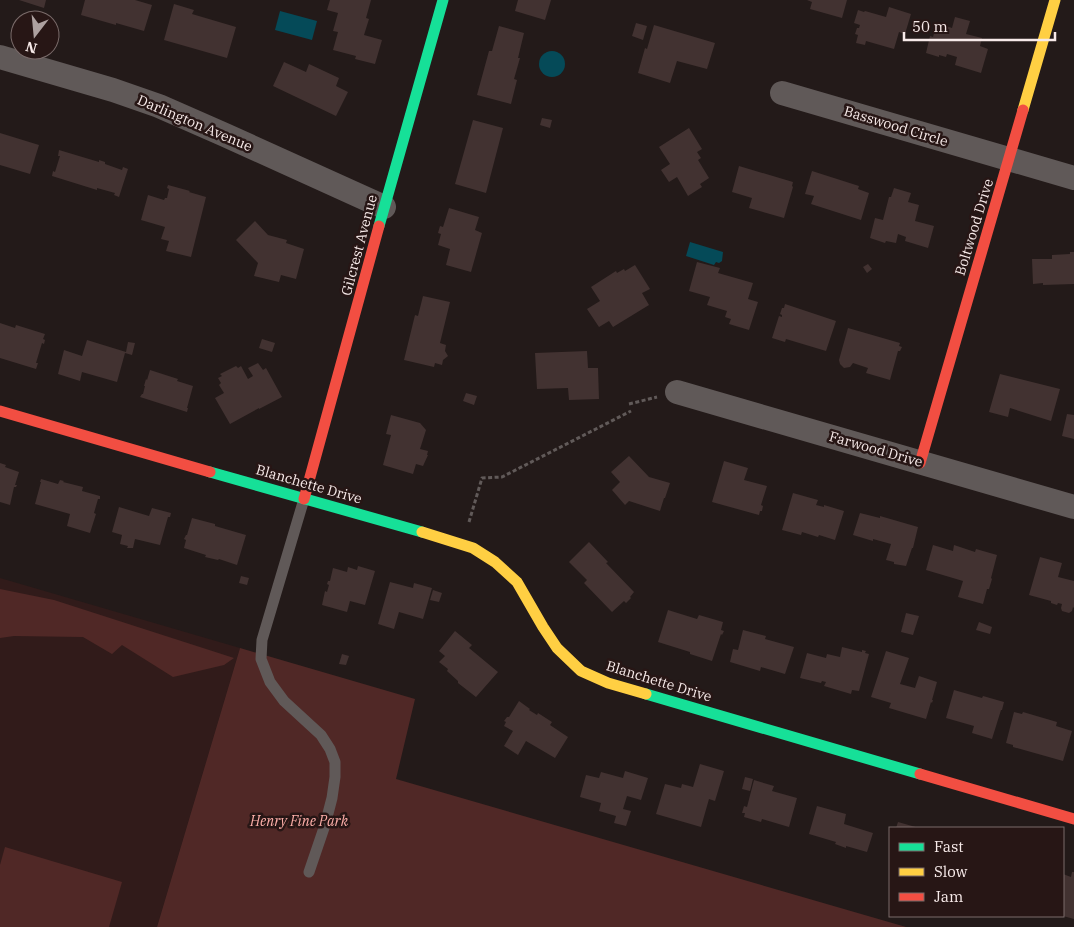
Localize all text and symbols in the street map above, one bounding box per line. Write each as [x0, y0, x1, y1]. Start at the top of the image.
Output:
north arrow [10, 10, 60, 60]
scale bar [904, 10, 1055, 42]
text: 50 m [912, 17, 948, 36]
text: N [24, 37, 39, 58]
street label: Darlington Avenue [135, 91, 255, 155]
street label: Basswood Circle [842, 102, 950, 150]
street label: Boltwood Drive [951, 176, 997, 278]
street label: Gilcrest Avenue [337, 193, 381, 297]
street label: Farwood Drive [827, 427, 925, 471]
street label: Blanchette Drive [254, 460, 364, 508]
street label: Blanchette Drive [604, 656, 714, 706]
park label: Henry Fine Park [249, 812, 349, 830]
legend [889, 827, 1064, 917]
text: Fast [934, 837, 964, 856]
text: Slow [934, 862, 968, 881]
text: Jam [934, 887, 963, 906]

